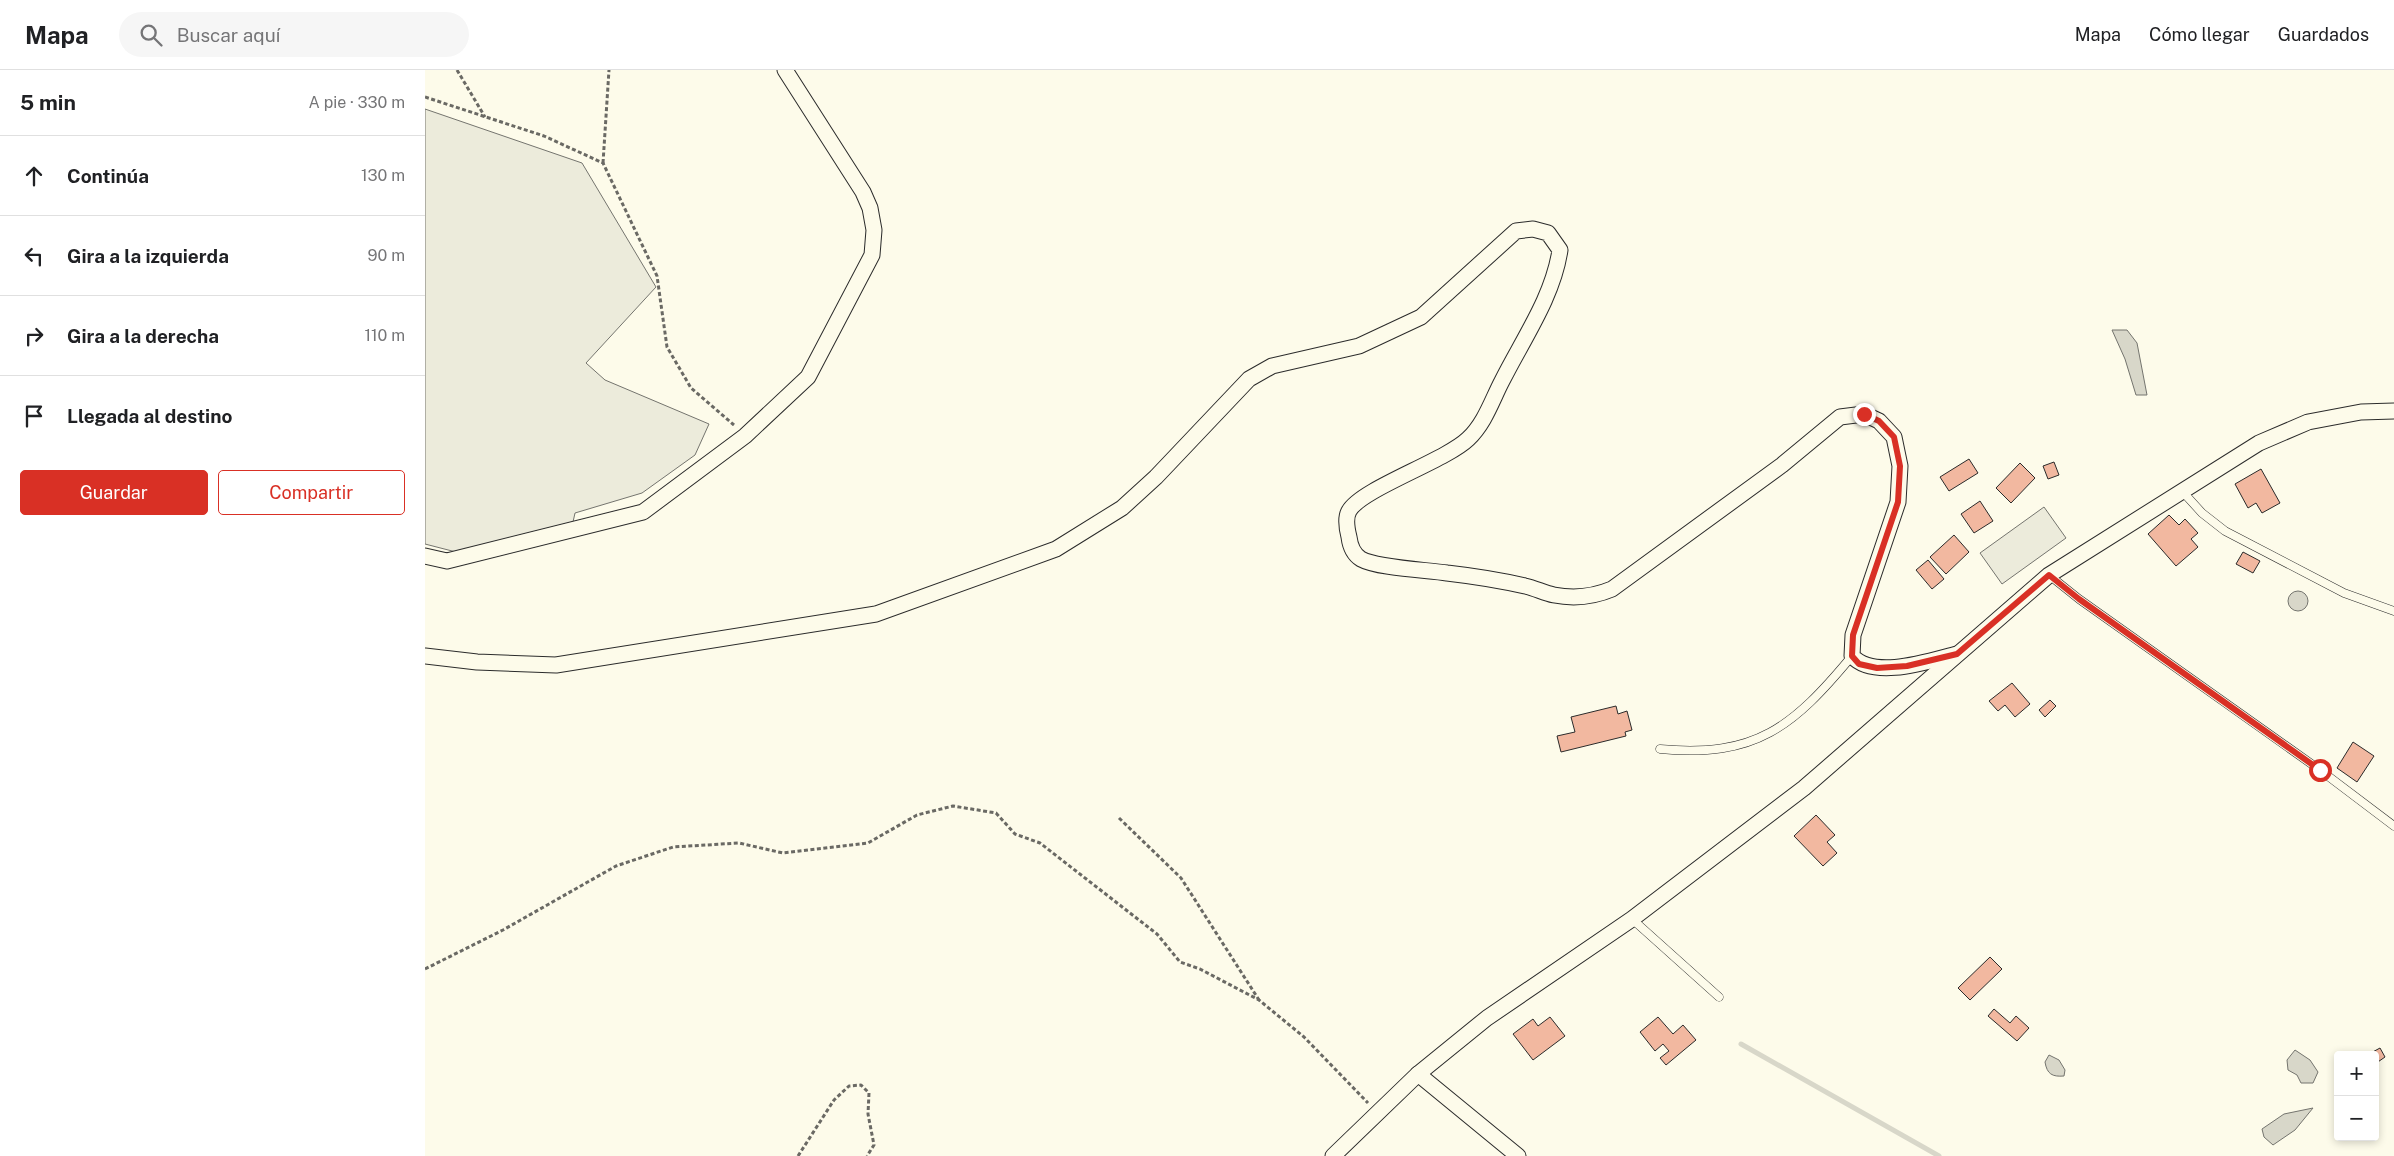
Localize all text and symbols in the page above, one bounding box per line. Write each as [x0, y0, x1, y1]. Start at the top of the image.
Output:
search box [119, 12, 469, 57]
text: Mapa [25, 21, 89, 49]
icon: search [137, 21, 165, 49]
text: Buscar aquí [177, 24, 280, 46]
text: Mapa [2075, 24, 2121, 45]
text: Cómo llegar [2149, 24, 2250, 45]
text: Guardados [2278, 24, 2369, 45]
text: 5 min [20, 90, 76, 115]
text: A pie · 330 m [308, 93, 405, 112]
icon: ahead [20, 162, 48, 190]
text: Continúa [67, 165, 149, 187]
text: 130 m [361, 166, 405, 185]
icon: left [20, 242, 48, 270]
text: Gira a la izquierda [67, 245, 229, 267]
text: 90 m [368, 246, 405, 265]
icon: right [20, 322, 48, 350]
text: Gira a la derecha [67, 325, 219, 347]
text: 110 m [364, 326, 405, 345]
icon: arrive [20, 402, 48, 430]
route end [1853, 403, 1876, 426]
text: Llegada al destino [67, 405, 232, 427]
button: Guardar [20, 470, 208, 515]
button: Compartir [218, 470, 405, 515]
route start [2309, 759, 2332, 782]
map controls [2334, 1051, 2379, 1141]
button: + [2334, 1051, 2379, 1096]
button: − [2334, 1096, 2379, 1141]

